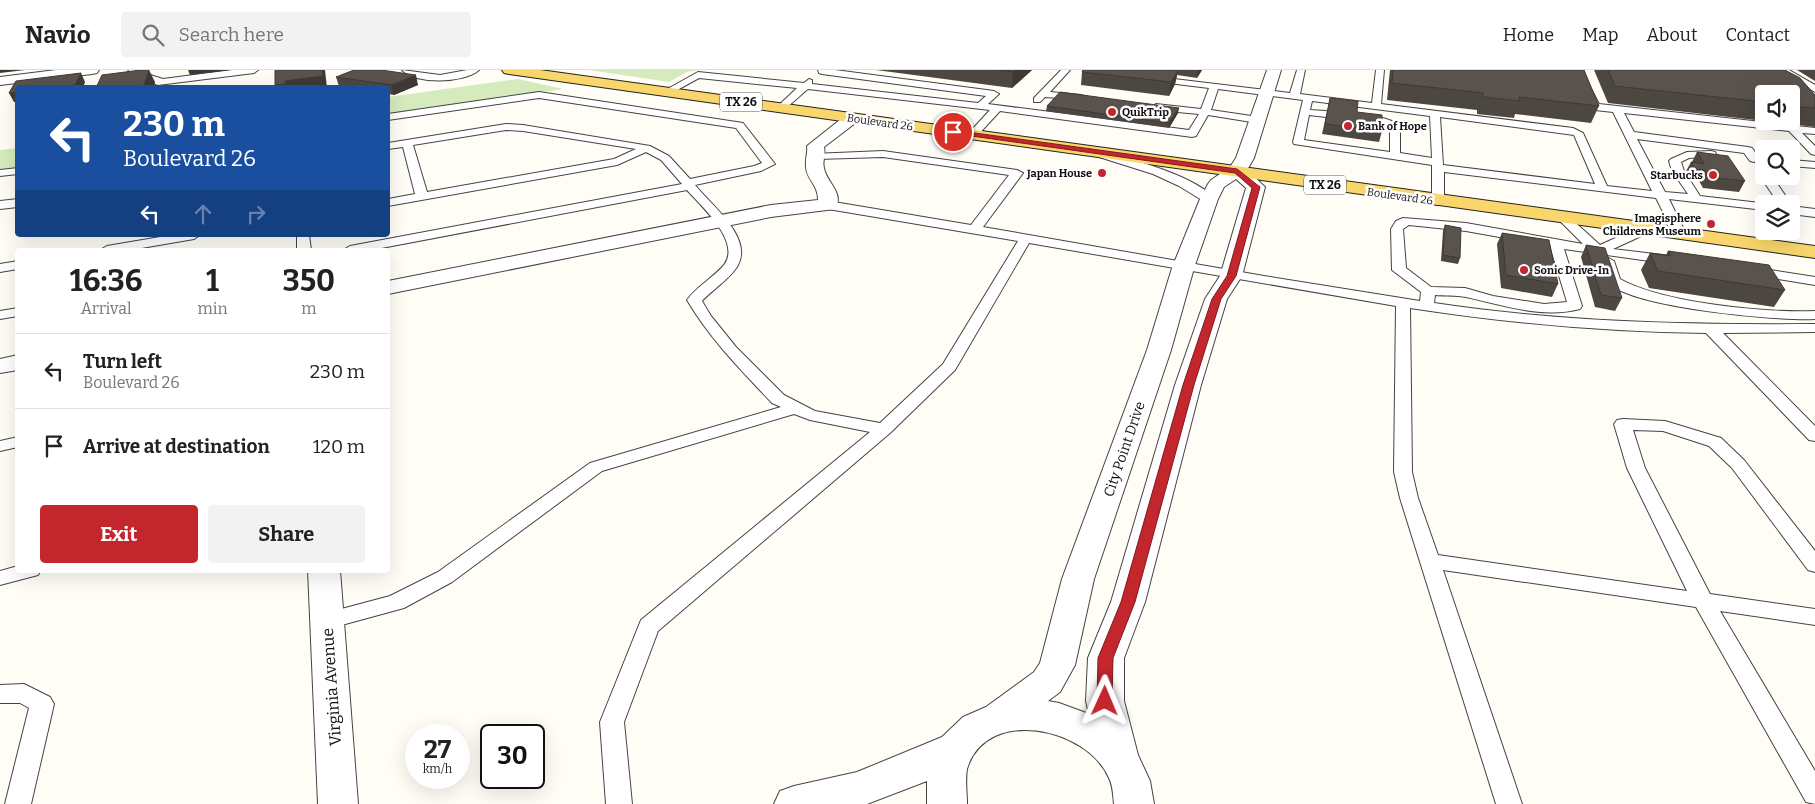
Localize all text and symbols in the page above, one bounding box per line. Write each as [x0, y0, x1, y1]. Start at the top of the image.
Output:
search box [121, 12, 471, 57]
text: Navio [25, 21, 91, 49]
icon: search [139, 21, 167, 49]
text: Search here [179, 23, 284, 46]
text: Home [1503, 24, 1554, 46]
text: Map [1582, 24, 1618, 46]
text: About [1646, 24, 1697, 46]
text: Contact [1725, 24, 1790, 46]
map controls [1755, 85, 1800, 240]
button: sound [1755, 85, 1800, 130]
road number: TX 26 [720, 92, 762, 112]
text: 230 m [123, 103, 225, 145]
icon: left [40, 105, 105, 170]
marker: QuikTrip [1106, 106, 1118, 118]
place label: QuikTrip [1122, 106, 1169, 119]
street label: Boulevard 26 [846, 111, 914, 134]
pin [932, 111, 974, 153]
icon: arrive [939, 118, 967, 146]
marker: Bank of Hope [1342, 120, 1354, 132]
place label: Bank of Hope [1358, 120, 1427, 133]
button: search [1755, 140, 1800, 185]
text: Boulevard 26 [123, 145, 256, 172]
place label: Japan House [1026, 167, 1092, 180]
marker: Japan House [1096, 167, 1108, 179]
place label: Starbucks [1650, 169, 1704, 182]
marker: Starbucks [1707, 169, 1719, 181]
road number: TX 26 [1304, 176, 1346, 194]
street label: Boulevard 26 [1366, 185, 1434, 208]
button: layers [1755, 195, 1800, 240]
icon: left [136, 200, 164, 228]
icon: ahead [189, 200, 217, 228]
icon: right [242, 200, 270, 228]
place label: Imagisphere Childrens Museum [1603, 212, 1701, 238]
marker: Imagisphere Childrens Museum [1705, 218, 1717, 230]
text: 16:36 [70, 263, 143, 299]
text: 1 [206, 263, 219, 299]
text: 350 [282, 263, 335, 299]
marker: Sonic Drive-In [1518, 264, 1530, 276]
place label: Sonic Drive-In [1534, 264, 1609, 277]
text: Arrival [81, 299, 132, 318]
text: min [197, 299, 228, 318]
text: m [301, 299, 316, 318]
text: Turn left [83, 350, 162, 373]
icon: left [40, 357, 68, 385]
text: 230 m [310, 360, 365, 383]
text: Boulevard 26 [83, 373, 180, 392]
street label: City Point Drive [1100, 399, 1149, 499]
icon: arrive [40, 432, 68, 460]
text: Arrive at destination [83, 435, 270, 458]
text: 120 m [313, 435, 365, 458]
button: Exit [40, 505, 198, 563]
button: Share [208, 505, 365, 563]
street label: Virginia Avenue [318, 627, 345, 747]
position arrow [1078, 674, 1130, 726]
speed limit sign: 30 [480, 724, 545, 789]
text: 27 [424, 735, 451, 765]
text: km/h [423, 762, 452, 776]

